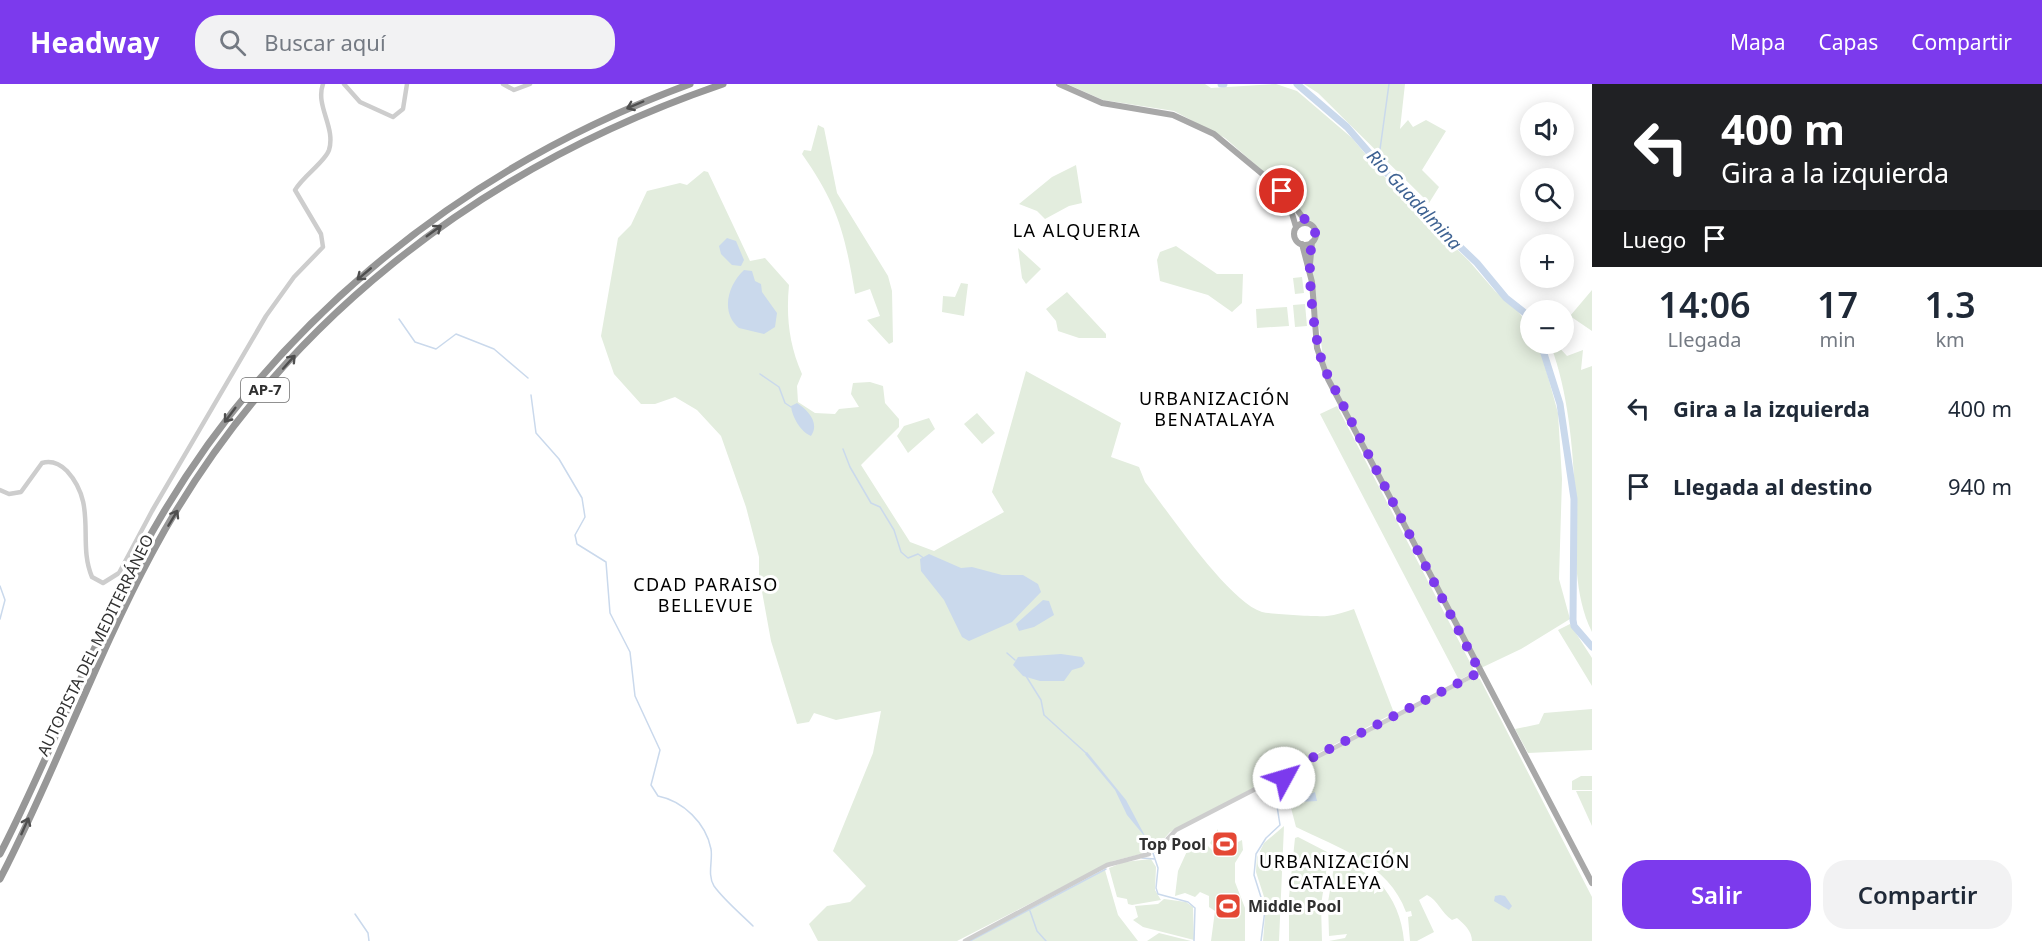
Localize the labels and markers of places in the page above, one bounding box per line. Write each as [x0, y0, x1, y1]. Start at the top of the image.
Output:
pin [1256, 165, 1307, 216]
sports icon: Top Pool [1210, 829, 1240, 859]
place label: Top Pool [1139, 833, 1206, 855]
sports icon: Middle Pool [1213, 891, 1243, 921]
place label: Middle Pool [1248, 895, 1341, 917]

